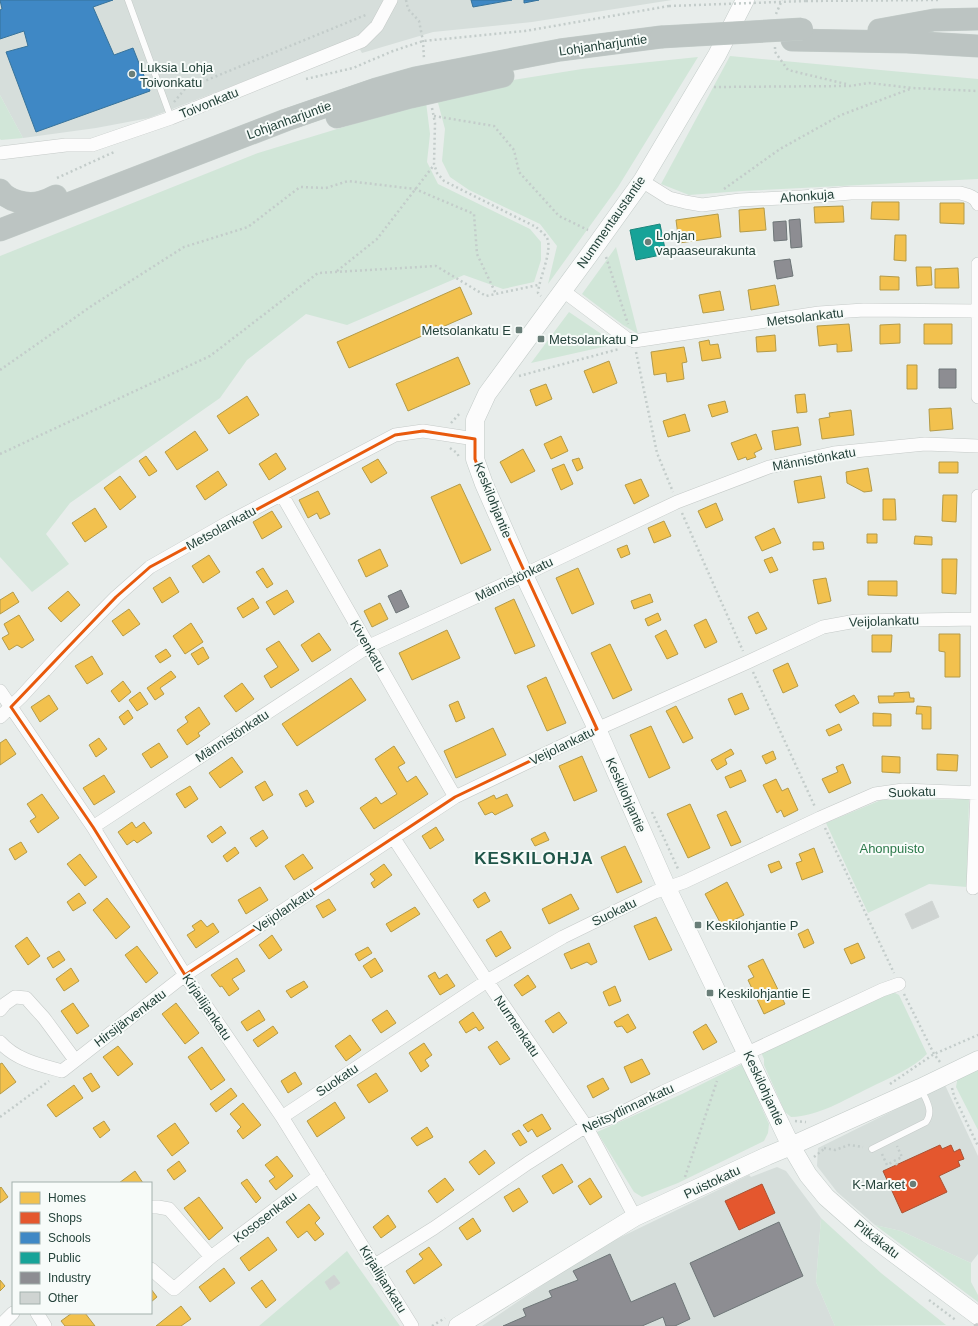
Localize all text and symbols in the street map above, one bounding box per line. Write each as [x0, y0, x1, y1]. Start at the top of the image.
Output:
street label: Lohjanharjuntie [558, 31, 648, 59]
place label: Luksia Lohja Toivonkatu [140, 60, 214, 90]
marker: Luksia Lohja Toivonkatu [127, 69, 137, 79]
street label: Toivonkatu [177, 84, 241, 122]
street label: Lohjanharjuntie [245, 98, 333, 142]
street label: Nummentaustantie [574, 173, 648, 271]
street label: Ahonkuja [779, 187, 835, 205]
place label: Lohjan vapaaseurakunta [656, 228, 757, 258]
marker: Lohjan vapaaseurakunta [643, 237, 653, 247]
street label: Metsolankatu [766, 305, 844, 329]
place label: Metsolankatu E [421, 323, 511, 338]
marker: Metsolankatu E [514, 325, 524, 335]
place label: Metsolankatu P [549, 332, 639, 347]
marker: Metsolankatu P [536, 334, 546, 344]
street label: Männistönkatu [771, 444, 857, 474]
street label: Keskilohjantie [471, 460, 515, 540]
street label: Metsolankatu [184, 503, 258, 553]
street label: Männistönkatu [473, 554, 555, 604]
street label: Veijolankatu [849, 612, 919, 630]
street label: Kivenkatu [347, 618, 389, 674]
street label: Männistönkatu [192, 707, 272, 765]
street label: Veijolankatu [527, 724, 597, 768]
street label: Keskilohjantie [603, 755, 649, 835]
street label: Suokatu [888, 784, 936, 800]
park label: Ahonpuisto [859, 841, 925, 856]
district label: KESKILOHJA [474, 849, 594, 868]
street label: Veijolankatu [251, 884, 317, 936]
street label: Suokatu [589, 895, 639, 929]
place label: Keskilohjantie P [706, 918, 799, 933]
marker: Keskilohjantie P [693, 920, 703, 930]
street label: Kirjailijankatu [179, 971, 235, 1043]
street label: Hirsijärvenkatu [91, 986, 169, 1050]
place label: Keskilohjantie E [718, 986, 811, 1001]
marker: Keskilohjantie E [705, 988, 715, 998]
street label: Nurmenkatu [491, 992, 543, 1060]
street label: Keskilohjantie [740, 1048, 788, 1128]
street label: Suokatu [313, 1060, 361, 1100]
street label: Neitsytlinnankatu [580, 1080, 676, 1136]
street label: Puistokatu [681, 1162, 743, 1202]
place label: K-Market [852, 1177, 905, 1192]
marker: K-Market [908, 1179, 918, 1189]
legend [12, 1182, 152, 1314]
street label: Kososenkatu [230, 1188, 300, 1246]
text: Homes [48, 1191, 86, 1205]
text: Shops [48, 1211, 82, 1225]
street label: Pitkäkatu [851, 1217, 903, 1261]
text: Schools [48, 1231, 91, 1245]
street label: Kirjailijankatu [356, 1243, 410, 1315]
text: Public [48, 1251, 81, 1265]
text: Industry [48, 1271, 91, 1285]
text: Other [48, 1291, 78, 1305]

